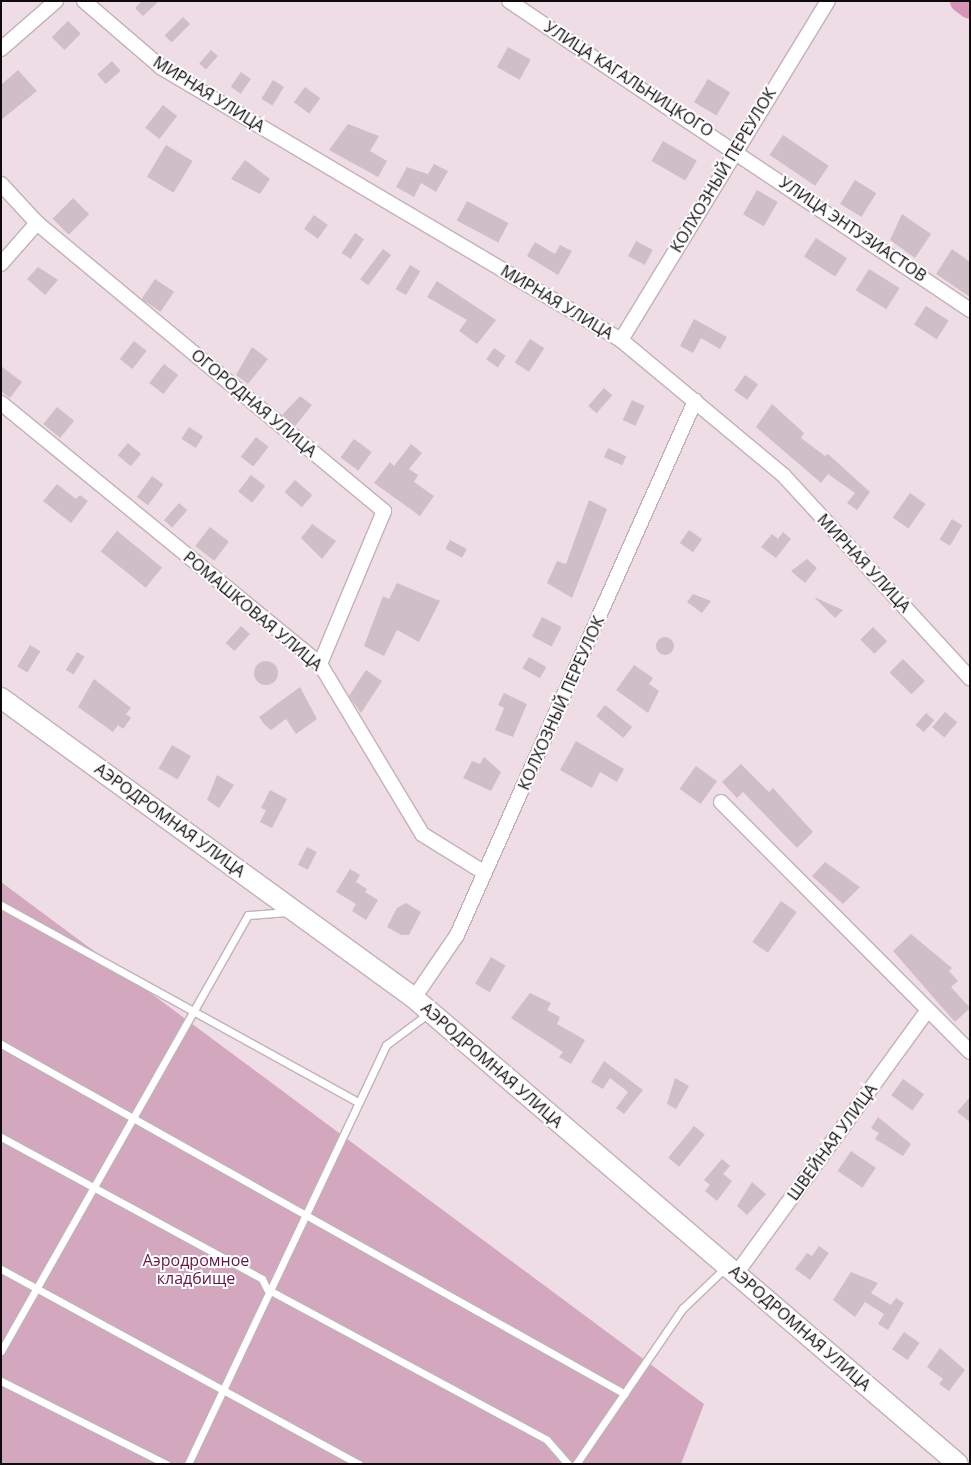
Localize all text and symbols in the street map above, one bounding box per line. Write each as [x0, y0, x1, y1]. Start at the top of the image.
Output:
street label: УЛИЦА КАГАЛЬНИЦКОГО [541, 17, 717, 141]
street label: МИРНАЯ УЛИЦА [150, 52, 268, 136]
street label: КОЛХОЗНЫЙ ПЕРЕУЛОК [666, 84, 780, 256]
street label: УЛИЦА ЭНТУЗИАСТОВ [776, 173, 930, 285]
street label: МИРНАЯ УЛИЦА [497, 261, 617, 343]
street label: ОГОРОДНАЯ УЛИЦА [187, 345, 321, 461]
street label: МИРНАЯ УЛИЦА [813, 510, 915, 616]
street label: РОМАШКОВАЯ УЛИЦА [180, 547, 326, 675]
street label: КОЛХОЗНЫЙ ПЕРЕУЛОК [514, 613, 608, 793]
street label: АЭРОДРОМНАЯ УЛИЦА [91, 759, 249, 881]
street label: АЭРОДРОМНАЯ УЛИЦА [417, 998, 567, 1132]
street label: ШВЕЙНАЯ УЛИЦА [783, 1080, 881, 1204]
park label: Аэродромное кладбище [143, 1250, 249, 1288]
street label: АЭРОДРОМНАЯ УЛИЦА [725, 1261, 875, 1395]

